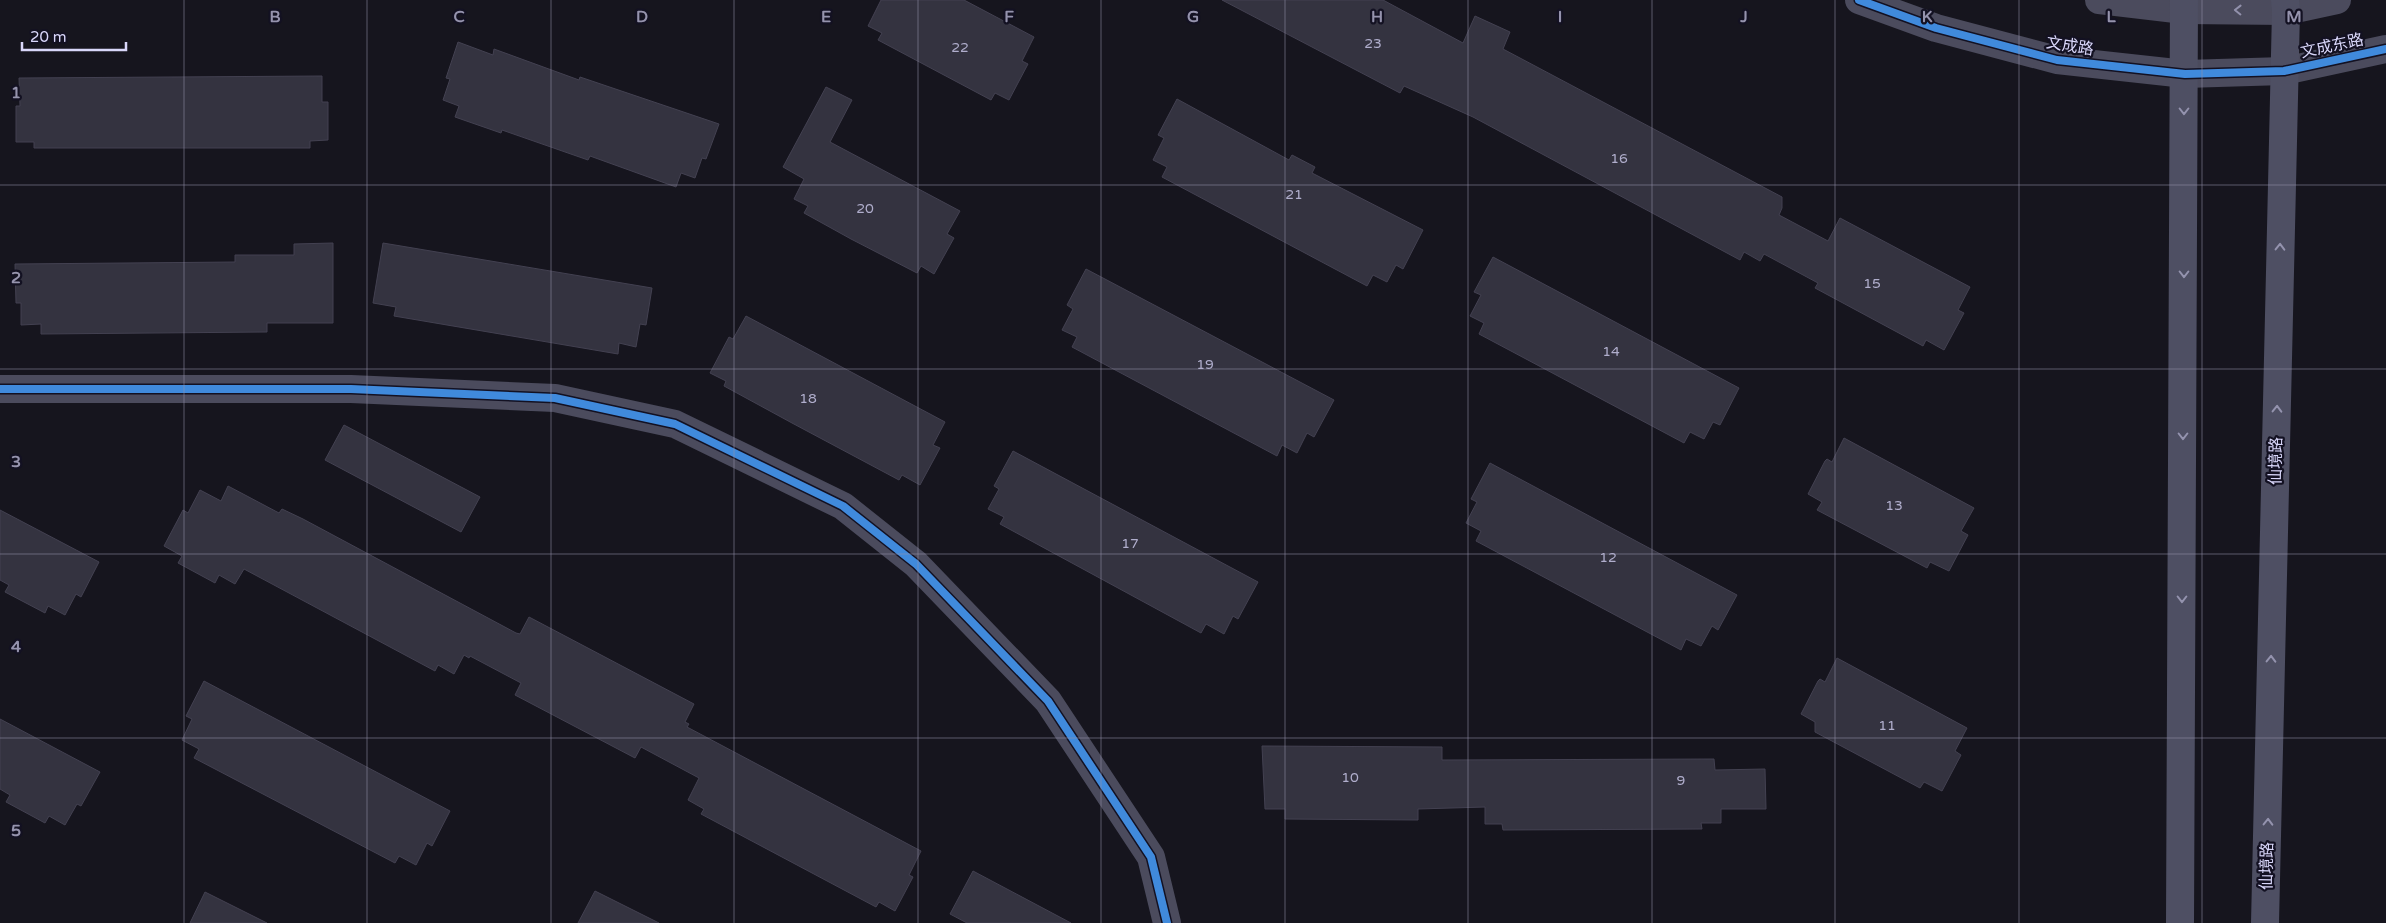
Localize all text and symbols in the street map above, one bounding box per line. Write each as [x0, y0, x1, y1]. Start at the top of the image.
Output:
one-way arrow [2233, 5, 2241, 15]
text: B [269, 7, 281, 27]
text: C [453, 7, 465, 27]
text: D [636, 7, 648, 27]
text: E [821, 7, 831, 27]
text: F [1004, 7, 1014, 27]
text: G [1187, 7, 1199, 27]
text: H [1371, 7, 1383, 27]
text: I [1558, 7, 1562, 27]
text: J [1739, 7, 1748, 27]
text: K [1922, 7, 1933, 27]
text: L [2106, 7, 2116, 27]
text: M [2286, 7, 2302, 27]
scale bar [22, 20, 126, 52]
text: 20 m [30, 28, 67, 46]
street label: 文成东路 [2299, 30, 2365, 62]
street label: 文成路 [2045, 32, 2095, 60]
house number: 23 [1364, 35, 1382, 52]
house number: 22 [951, 39, 969, 56]
text: 1 [11, 83, 21, 103]
one-way arrow [2179, 108, 2189, 115]
house number: 16 [1610, 150, 1628, 167]
house number: 21 [1285, 186, 1303, 203]
house number: 20 [856, 200, 874, 217]
one-way arrow [2275, 243, 2286, 251]
text: 2 [11, 268, 21, 288]
one-way arrow [2178, 270, 2189, 278]
house number: 15 [1863, 275, 1881, 292]
house number: 14 [1602, 343, 1620, 360]
house number: 19 [1196, 356, 1214, 373]
house number: 18 [799, 390, 817, 407]
one-way arrow [2272, 405, 2282, 413]
one-way arrow [2178, 432, 2188, 440]
street label: 仙境路 [2266, 437, 2286, 485]
text: 3 [11, 452, 21, 472]
house number: 13 [1885, 497, 1903, 514]
house number: 17 [1121, 535, 1139, 552]
house number: 12 [1599, 549, 1617, 566]
one-way arrow [2177, 595, 2187, 603]
text: 4 [11, 637, 21, 657]
one-way arrow [2266, 655, 2276, 663]
house number: 11 [1878, 717, 1896, 734]
house number: 10 [1341, 769, 1359, 786]
house number: 9 [1677, 772, 1685, 789]
one-way arrow [2262, 818, 2273, 826]
text: 5 [11, 821, 21, 841]
street label: 仙境路 [2257, 842, 2277, 890]

